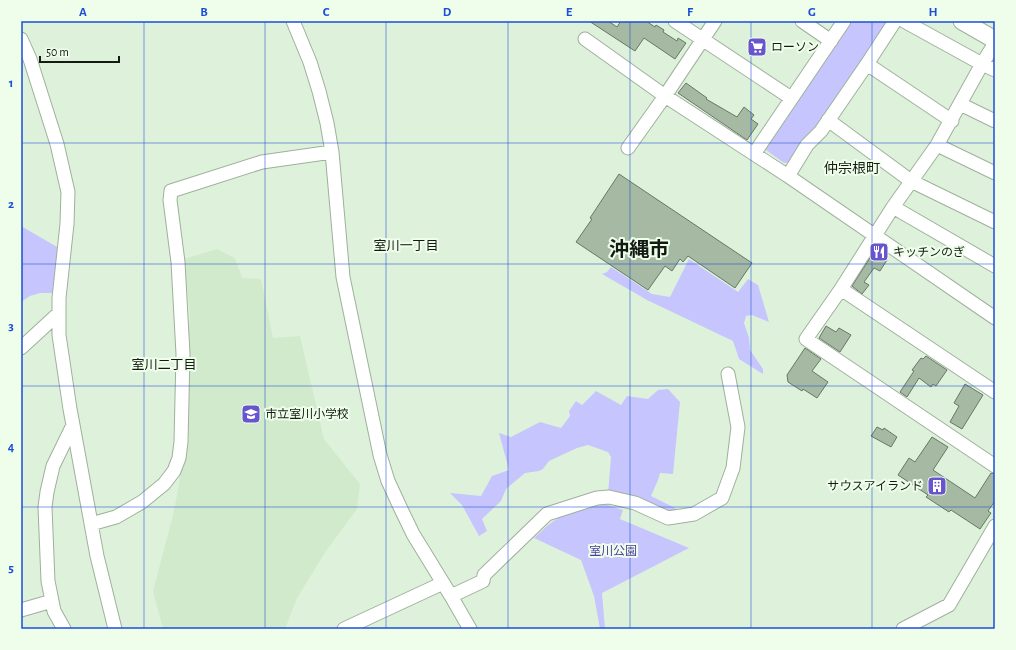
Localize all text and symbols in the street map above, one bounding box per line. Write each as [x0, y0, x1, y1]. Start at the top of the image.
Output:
text: A [79, 6, 87, 19]
text: B [200, 6, 208, 19]
text: C [323, 6, 330, 19]
text: D [443, 6, 452, 19]
text: E [566, 6, 573, 19]
text: F [687, 6, 694, 19]
text: G [808, 6, 816, 19]
text: H [928, 6, 938, 19]
supermarket icon: ローソン [746, 36, 768, 58]
scale bar [40, 38, 119, 64]
place label: ローソン [771, 41, 819, 53]
text: 50 m [46, 46, 69, 58]
text: 1 [9, 77, 13, 90]
district label: 仲宗根町 [824, 160, 880, 176]
text: 2 [8, 198, 14, 211]
district label: 沖縄市 [609, 238, 669, 260]
district label: 室川一丁目 [373, 239, 439, 253]
restaurant icon: キッチンのぎ [868, 241, 890, 263]
place label: キッチンのぎ [893, 245, 965, 258]
text: 3 [8, 320, 14, 333]
district label: 室川二丁目 [131, 358, 197, 372]
school or university icon: 市立室川小学校 [240, 403, 262, 425]
place label: 市立室川小学校 [265, 407, 349, 420]
text: 4 [8, 441, 15, 454]
building icon: サウスアイランド [926, 475, 948, 497]
place label: サウスアイランド [828, 480, 923, 492]
park label: 室川公園 [589, 544, 637, 557]
text: 5 [8, 562, 14, 575]

